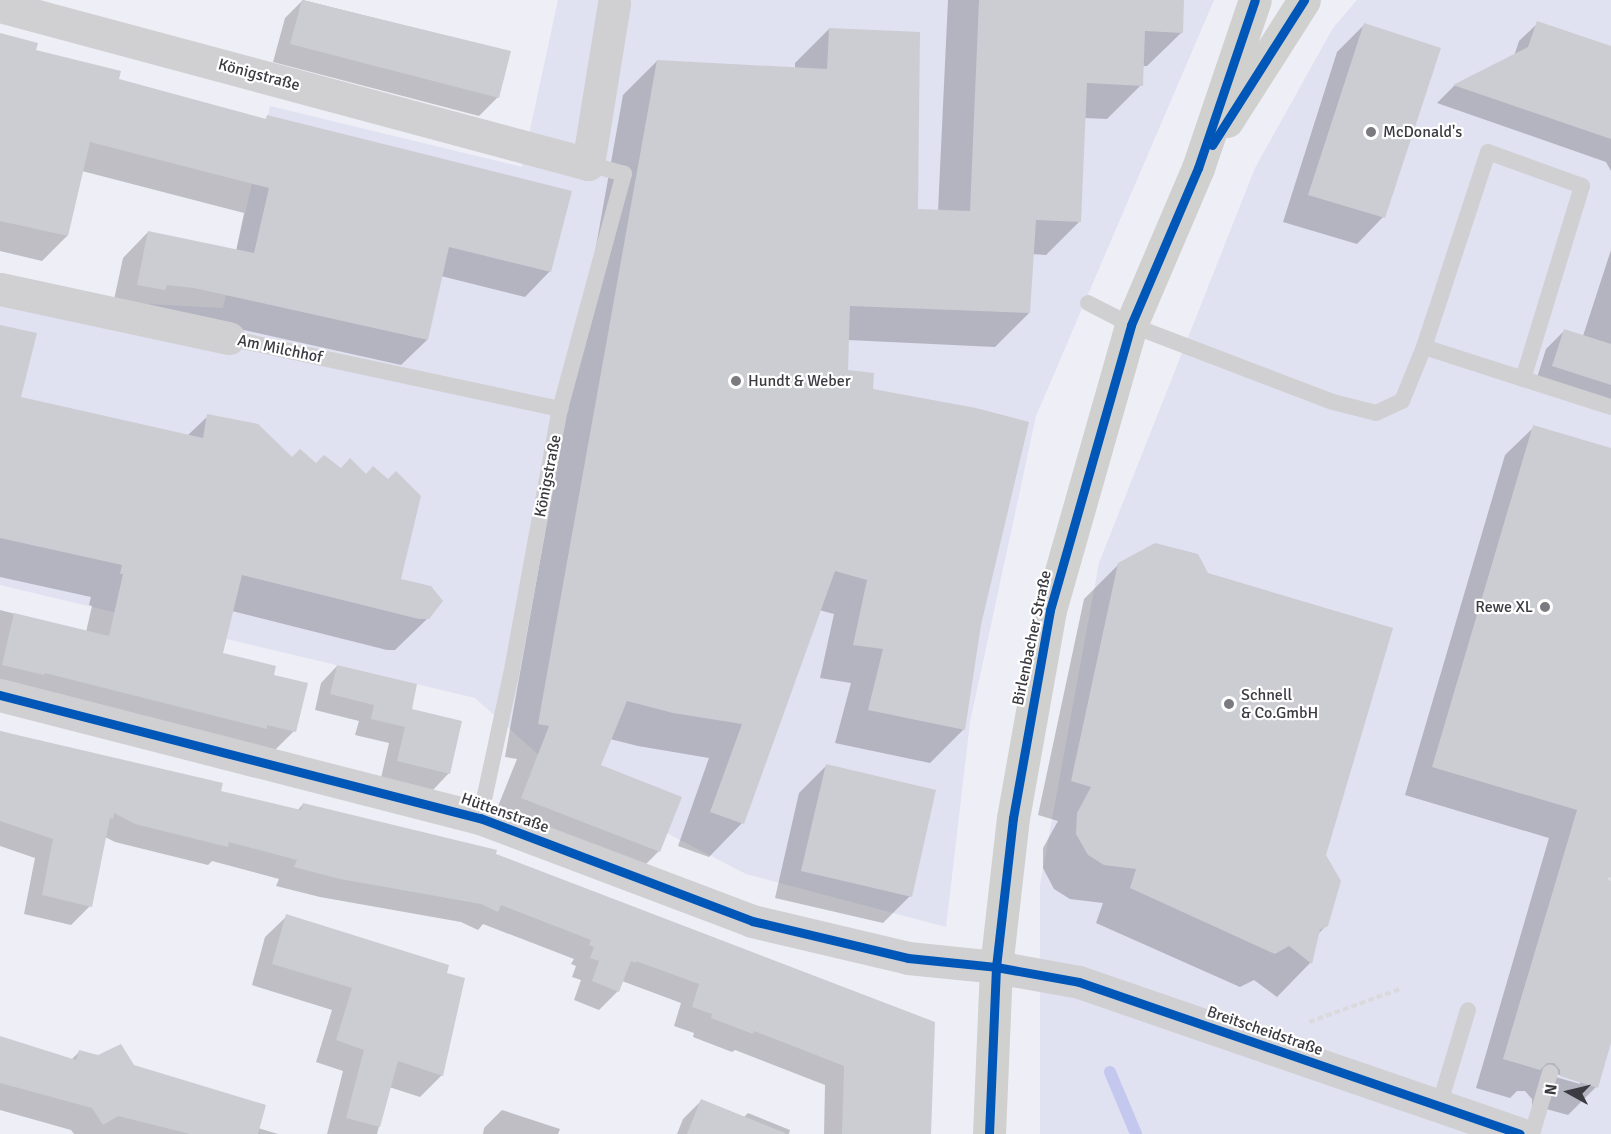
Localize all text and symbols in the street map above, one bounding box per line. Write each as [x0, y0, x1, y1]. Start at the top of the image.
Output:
street label: Königstraße [216, 55, 302, 95]
place label: McDonald's [1383, 122, 1462, 142]
marker: McDonald's [1364, 125, 1378, 139]
street label: Am Milchhof [236, 331, 324, 367]
place label: Hundt & Weber [748, 371, 851, 391]
marker: Hundt & Weber [729, 374, 743, 388]
street label: Königstraße [531, 433, 565, 519]
street label: Birlenbacher Straße [1008, 569, 1056, 707]
place label: Rewe XL [1475, 597, 1533, 617]
marker: Rewe XL [1538, 600, 1552, 614]
place label: Schnell & Co.GmbH [1241, 685, 1318, 723]
marker: Schnell & Co.GmbH [1222, 697, 1236, 711]
street label: Hüttenstraße [458, 789, 552, 837]
street label: Breitscheidstraße [1204, 1002, 1326, 1060]
north arrow [1539, 1062, 1599, 1122]
text: N [1540, 1083, 1562, 1096]

